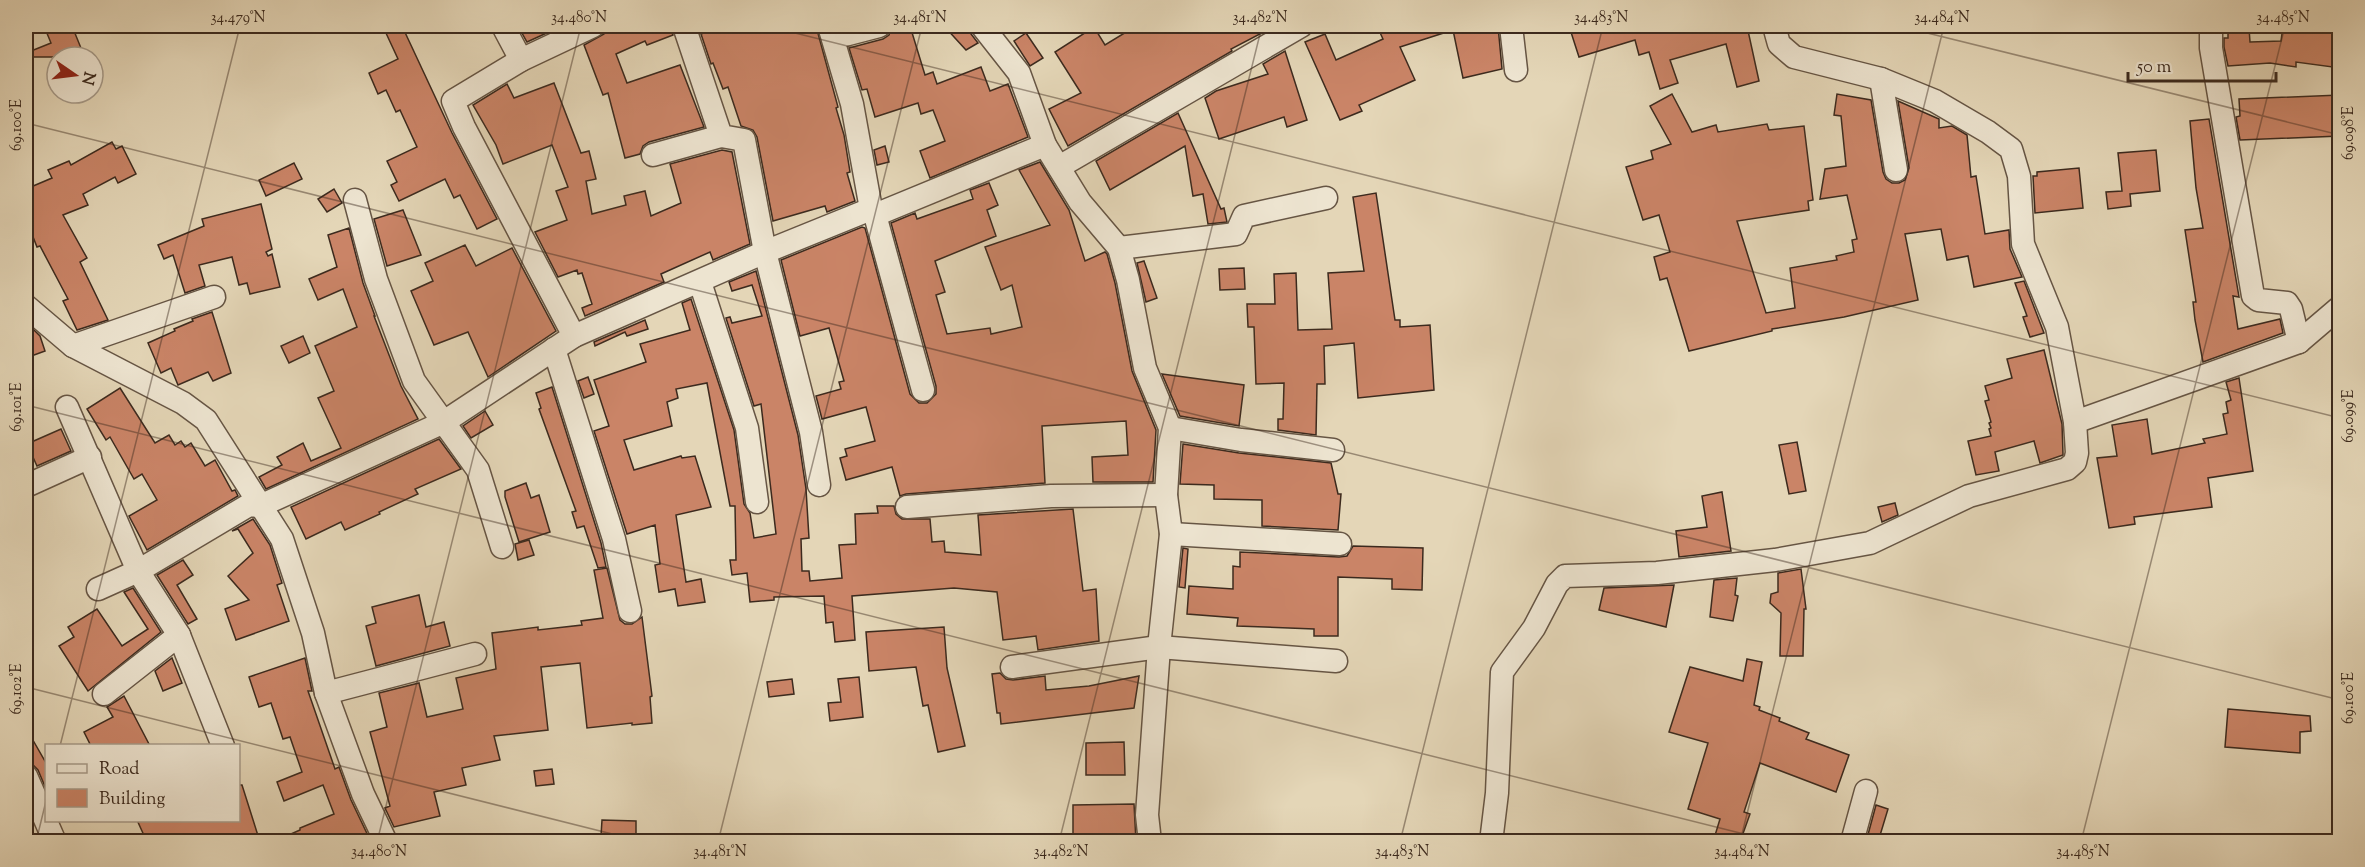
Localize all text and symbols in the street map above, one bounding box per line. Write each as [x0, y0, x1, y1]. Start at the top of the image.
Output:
text: 34.479°N [210, 8, 266, 29]
text: 34.480°N [551, 8, 607, 29]
text: 34.481°N [893, 8, 947, 29]
text: 34.482°N [1233, 8, 1287, 29]
text: 34.483°N [1574, 8, 1628, 29]
text: 34.484°N [1914, 8, 1970, 29]
text: 34.485°N [2256, 8, 2310, 29]
north arrow [45, 45, 105, 105]
scale bar [2128, 45, 2276, 83]
text: 50 m [2136, 55, 2172, 81]
text: N [74, 69, 100, 87]
text: 69.100°E [7, 99, 28, 151]
text: 69.098°E [2339, 106, 2360, 160]
text: 69.101°E [7, 382, 28, 432]
text: 69.099°E [2339, 389, 2360, 443]
text: 69.102°E [7, 664, 28, 714]
text: 69.100°E [2339, 672, 2360, 724]
legend [45, 744, 240, 822]
text: Road [99, 757, 139, 783]
text: Building [99, 787, 165, 813]
text: 34.480°N [351, 842, 407, 863]
text: 34.481°N [693, 842, 747, 863]
text: 34.482°N [1034, 842, 1088, 863]
text: 34.483°N [1375, 842, 1429, 863]
text: 34.484°N [1714, 842, 1770, 863]
text: 34.485°N [2056, 842, 2110, 863]

